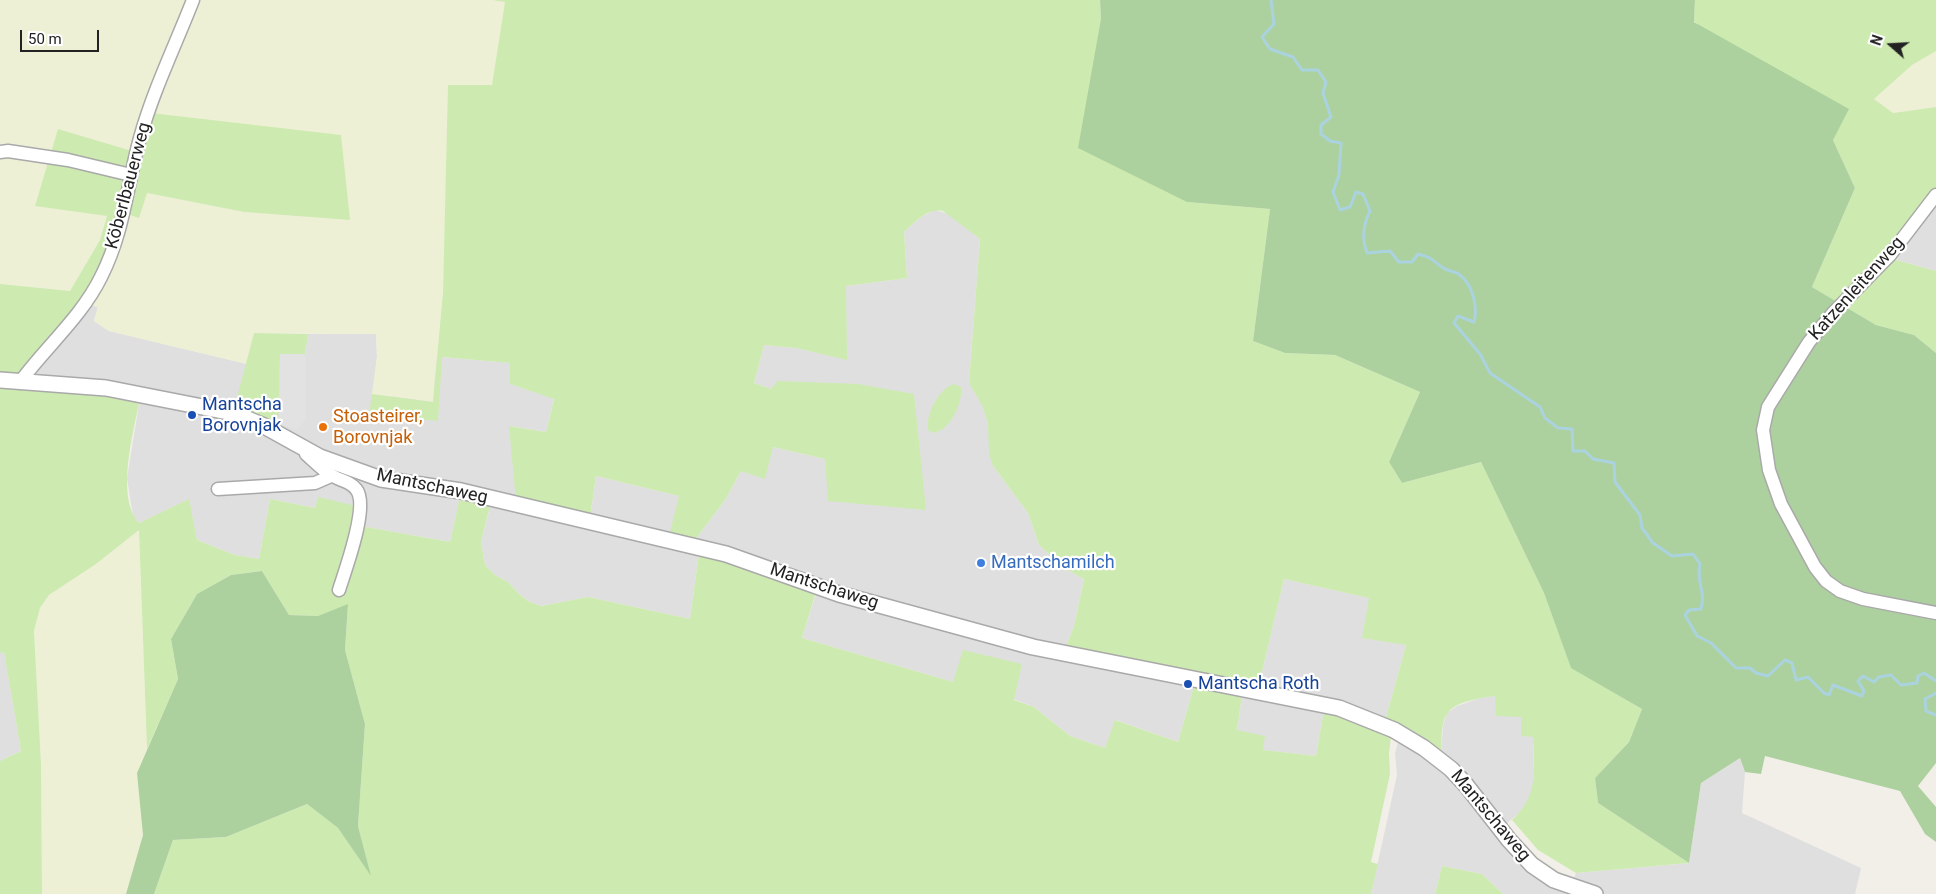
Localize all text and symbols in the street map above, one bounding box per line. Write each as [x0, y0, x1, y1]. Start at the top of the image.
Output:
scale bar [22, 20, 101, 52]
north arrow [1866, 20, 1916, 70]
text: 50 m [28, 30, 62, 48]
text: N [1868, 33, 1886, 47]
street label: Köberlbauerweg [102, 120, 156, 252]
street label: Katzenleitenweg [1805, 233, 1909, 345]
place label: Mantscha Borovnjak [202, 394, 282, 436]
place label: Stoasteirer, Borovnjak [333, 406, 423, 448]
marker: Mantscha Borovnjak [186, 409, 198, 421]
marker: Stoasteirer, Borovnjak [317, 421, 329, 433]
street label: Mantschaweg [375, 465, 489, 509]
place label: Mantschamilch [991, 552, 1115, 574]
marker: Mantschamilch [975, 557, 987, 569]
street label: Mantschaweg [767, 559, 881, 615]
place label: Mantscha Roth [1198, 673, 1319, 695]
marker: Mantscha Roth [1182, 678, 1194, 690]
street label: Mantschaweg [1445, 766, 1535, 866]

